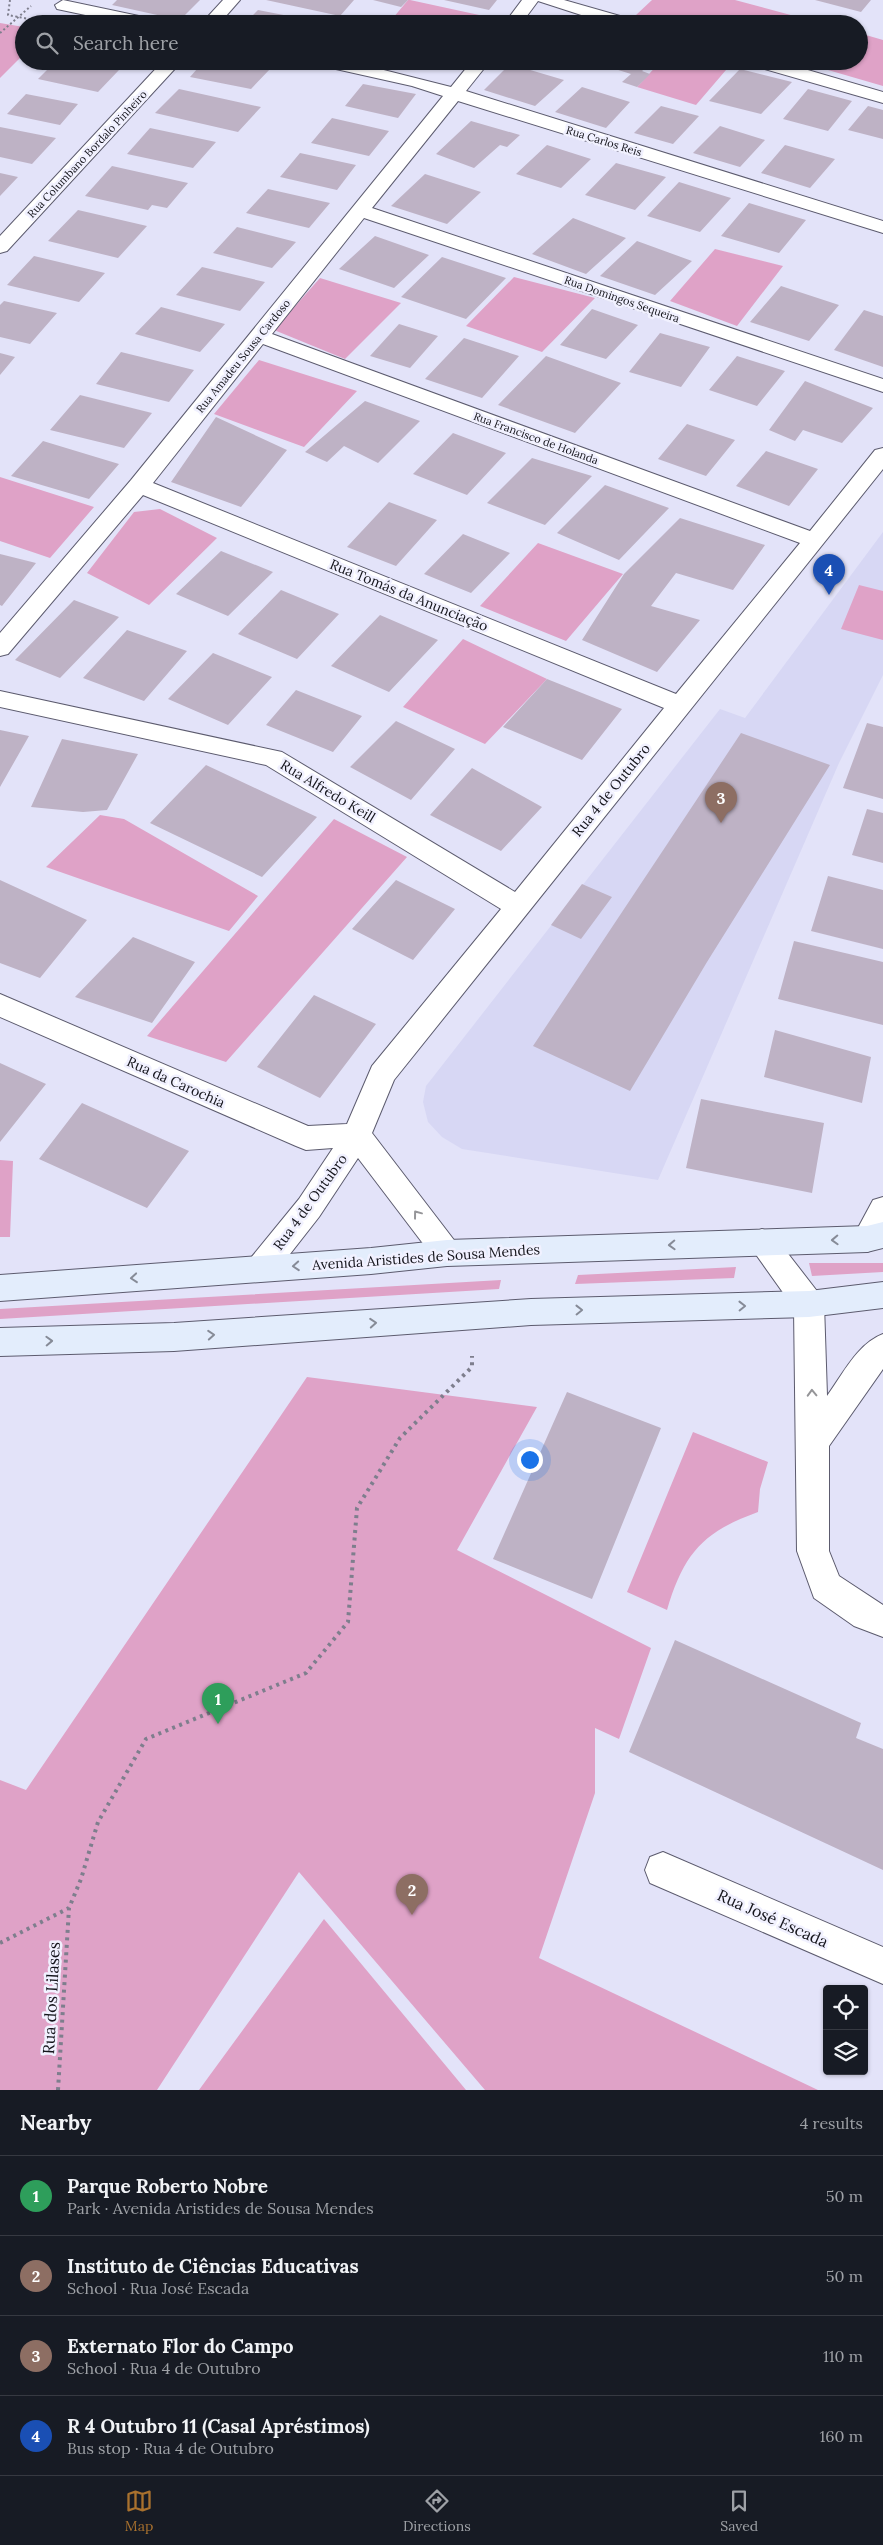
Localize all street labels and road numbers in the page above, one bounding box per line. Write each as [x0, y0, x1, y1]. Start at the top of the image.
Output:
street label: Rua Columbano Bordalo Pinheiro [24, 87, 150, 221]
street label: Rua Carlos Reis [564, 123, 644, 159]
street label: Rua Domingos Sequeira [562, 273, 682, 325]
street label: Rua Amadeu Sousa Cardoso [193, 296, 293, 416]
street label: Rua Francisco de Holanda [472, 409, 601, 467]
street label: Rua Tomás da Anunciação [327, 555, 491, 635]
street label: Rua 4 de Outubro [568, 740, 654, 840]
street label: Rua Alfredo Keill [277, 756, 379, 827]
street label: Rua da Carochia [124, 1052, 228, 1112]
street label: Rua 4 de Outubro [269, 1150, 351, 1254]
street label: Avenida Aristides de Sousa Mendes [310, 1240, 541, 1274]
street label: Rua José Escada [714, 1885, 832, 1951]
street label: Rua dos Lilases [38, 1941, 64, 2055]

